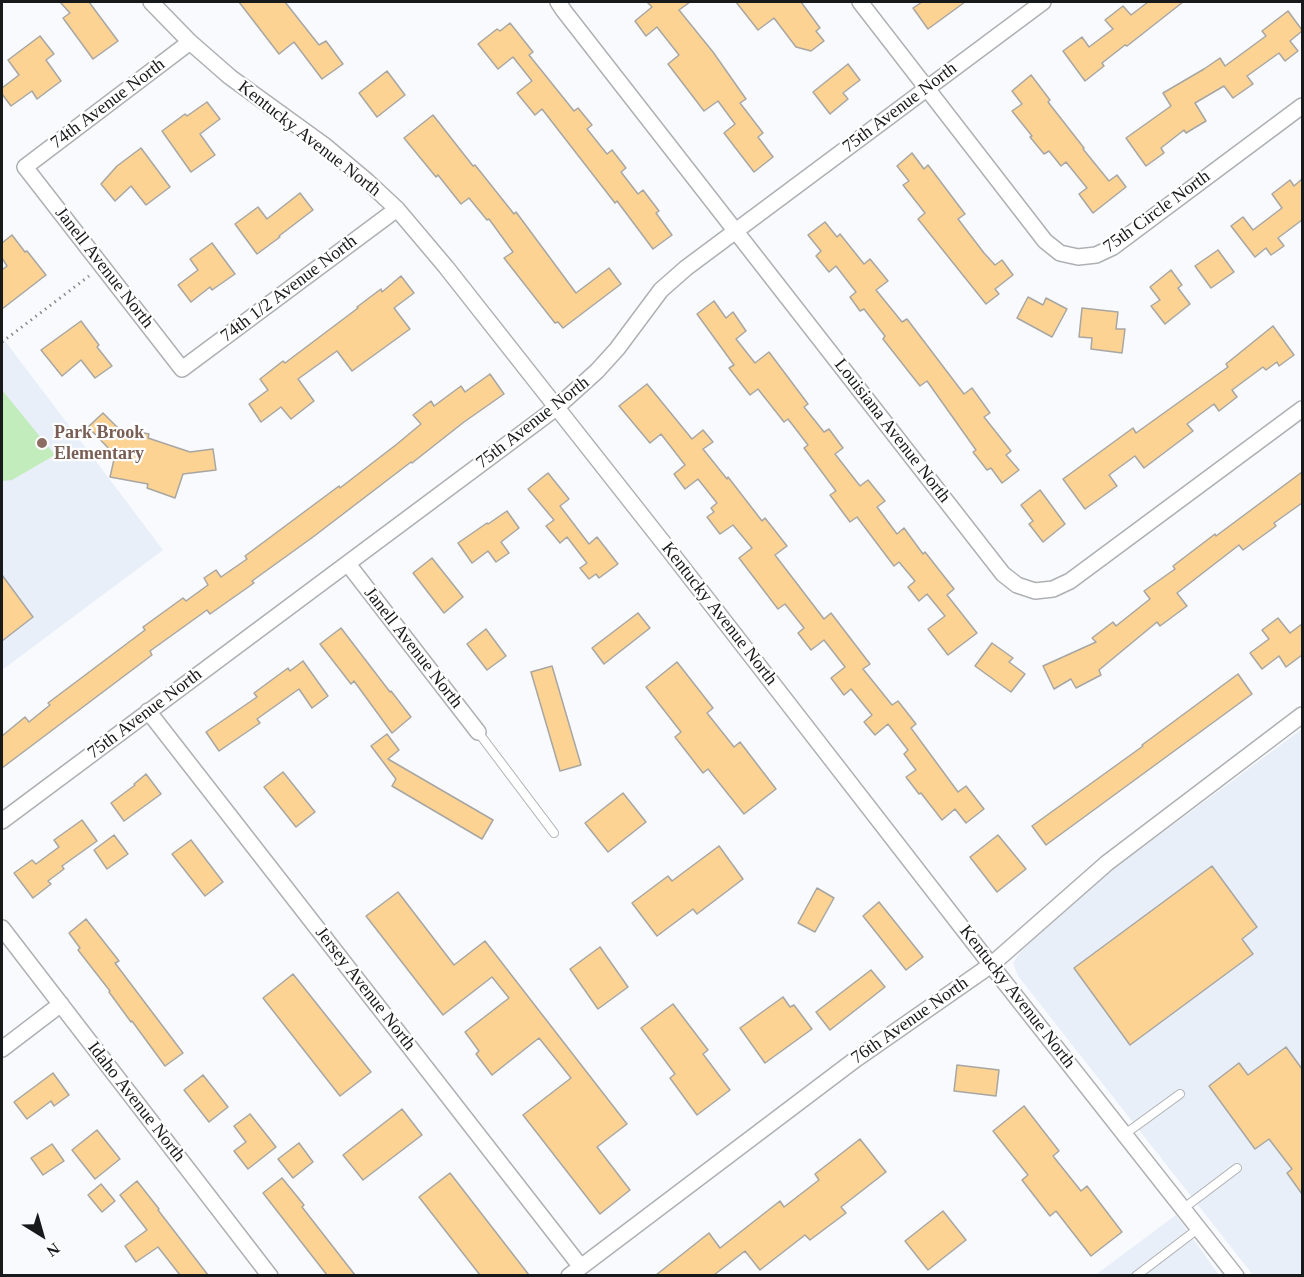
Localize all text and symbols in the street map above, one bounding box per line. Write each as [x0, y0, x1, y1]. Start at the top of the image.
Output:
street label: 74th Avenue North [47, 54, 169, 154]
street label: 75th Avenue North [839, 58, 961, 158]
street label: Kentucky Avenue North [233, 76, 385, 202]
street label: 75th Circle North [1099, 166, 1215, 258]
street label: Janell Avenue North [50, 203, 158, 333]
street label: 74th 1/2 Avenue North [217, 231, 361, 347]
street label: Louisiana Avenue North [829, 355, 955, 507]
street label: 75th Avenue North [472, 372, 594, 474]
place label: Park Brook Elementary [54, 422, 144, 464]
marker: Park Brook Elementary [35, 436, 49, 450]
street label: Kentucky Avenue North [656, 538, 782, 690]
street label: Janell Avenue North [359, 583, 467, 713]
street label: 75th Avenue North [84, 664, 206, 764]
street label: Kentucky Avenue North [954, 921, 1080, 1073]
street label: Jersey Avenue North [310, 923, 420, 1055]
street label: 76th Avenue North [847, 973, 973, 1069]
street label: Idaho Avenue North [82, 1038, 190, 1166]
north arrow [12, 1205, 72, 1265]
text: N [43, 1240, 63, 1260]

